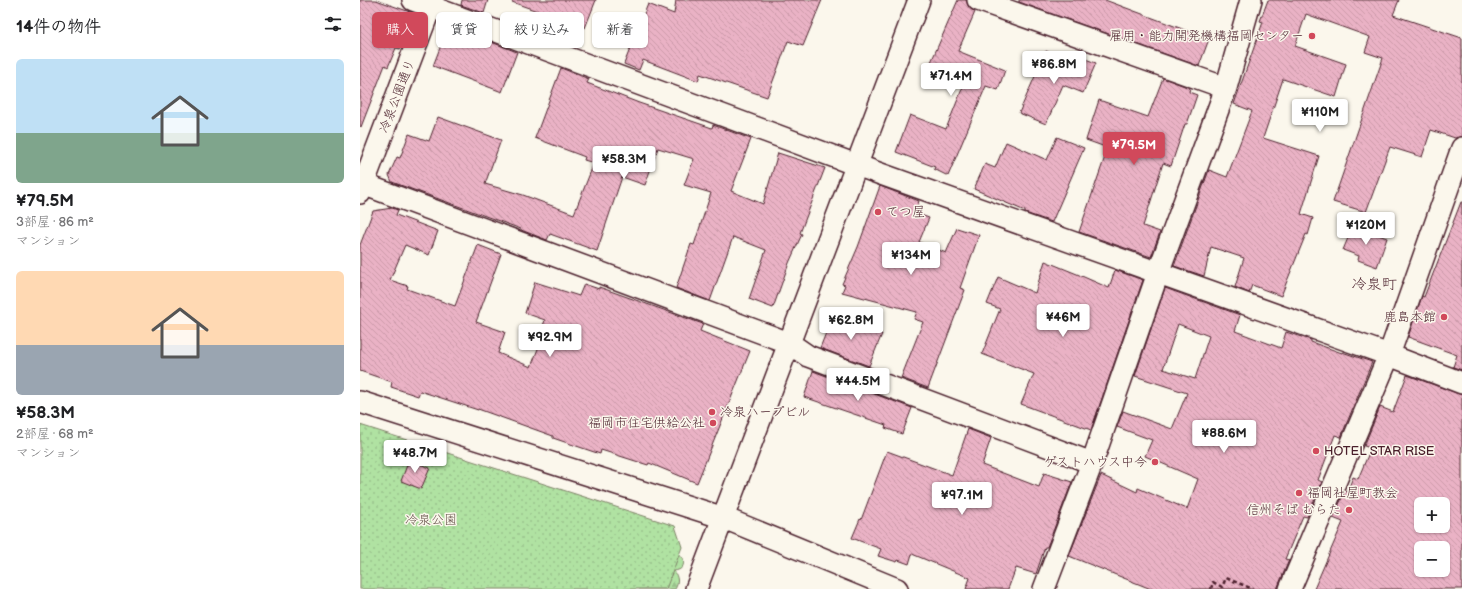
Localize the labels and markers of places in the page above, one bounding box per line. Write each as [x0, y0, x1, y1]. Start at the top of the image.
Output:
place label: 雇用・能力開発機構福岡センター [1110, 28, 1304, 44]
marker: 雇用・能力開発機構福岡センター [1307, 31, 1317, 41]
pin: ¥86.8M [1021, 51, 1087, 85]
pin: ¥71.4M [918, 63, 984, 97]
pin: ¥110M [1292, 99, 1348, 133]
pin: ¥79.5M [1101, 132, 1167, 166]
pin: ¥58.3M [591, 146, 657, 180]
place label: てつ屋 [886, 204, 925, 220]
marker: てつ屋 [873, 207, 883, 217]
pin: ¥120M [1338, 212, 1394, 246]
pin: ¥134M [883, 242, 939, 276]
pin: ¥46M [1039, 304, 1087, 338]
pin: ¥62.8M [818, 307, 884, 341]
place label: 鹿島本館 [1384, 309, 1436, 325]
marker: 鹿島本館 [1439, 312, 1449, 322]
pin: ¥92.9M [517, 324, 583, 358]
pin: ¥44.5M [825, 368, 891, 402]
place label: 冷泉ハープビル [720, 404, 810, 420]
marker: 冷泉ハープビル [707, 407, 717, 417]
place label: 福岡市住宅供給公社 [588, 415, 705, 431]
marker: 福岡市住宅供給公社 [708, 418, 718, 428]
pin: ¥88.6M [1191, 420, 1257, 454]
pin: ¥48.7M [382, 440, 448, 474]
place label: HOTEL STAR RISE [1324, 443, 1435, 459]
marker: HOTEL STAR RISE [1311, 446, 1321, 456]
place label: ゲストハウス中今 [1044, 454, 1147, 470]
marker: ゲストハウス中今 [1150, 457, 1160, 467]
pin: ¥97.1M [929, 482, 995, 516]
place label: 福岡社屋町教会 [1307, 485, 1398, 501]
marker: 福岡社屋町教会 [1294, 488, 1304, 498]
place label: 信州そば むらた [1246, 502, 1341, 518]
marker: 信州そば むらた [1344, 505, 1354, 515]

